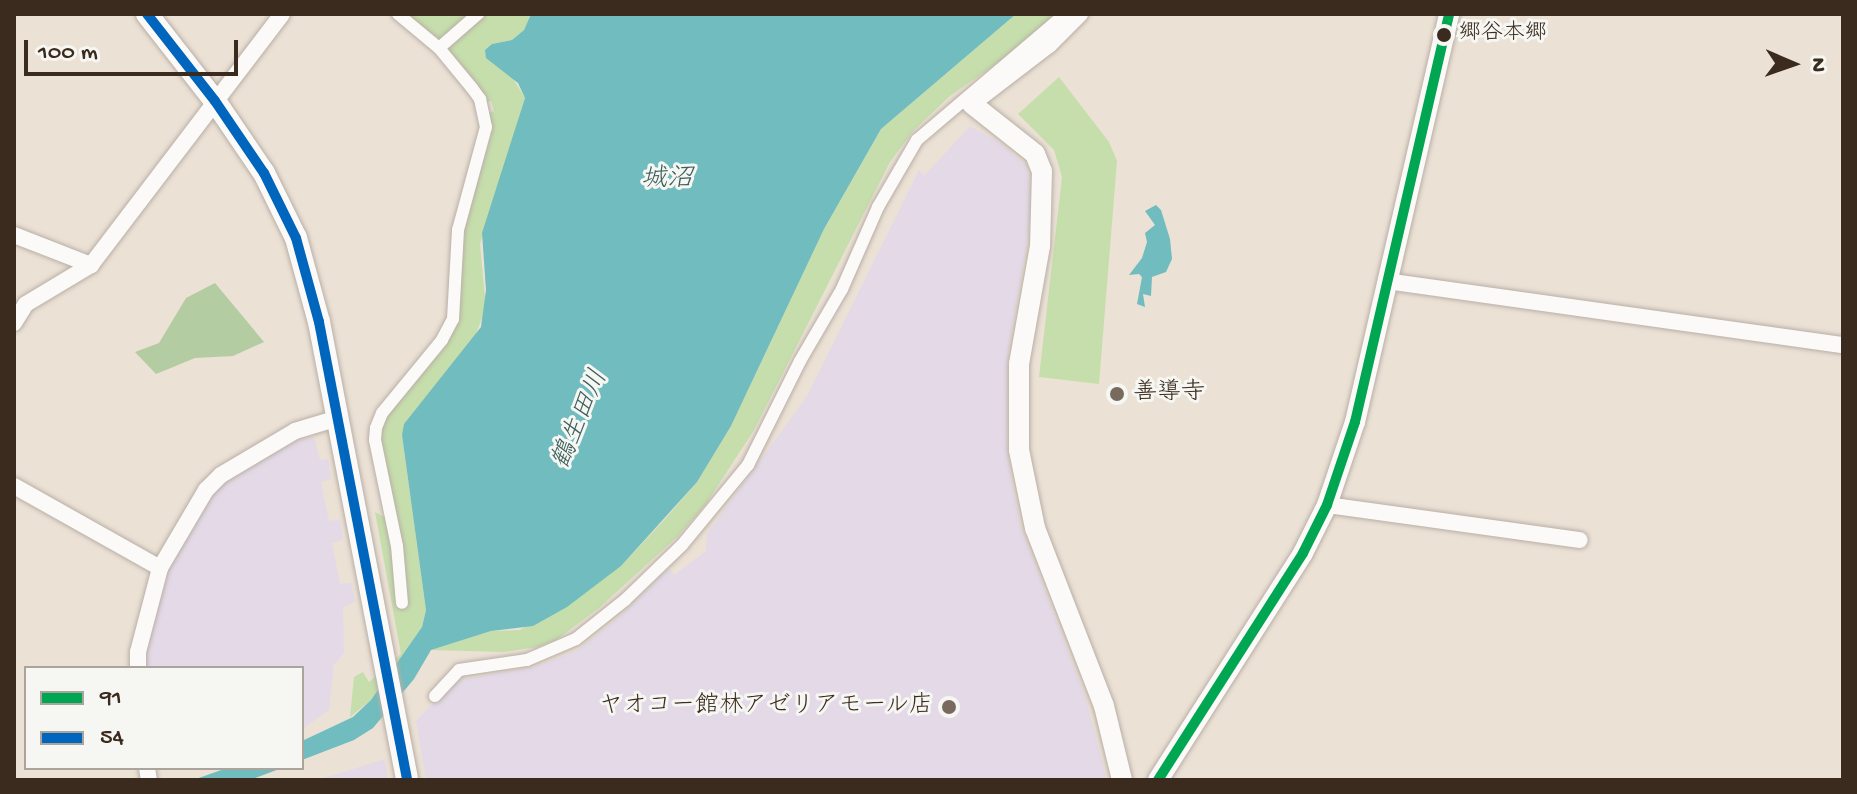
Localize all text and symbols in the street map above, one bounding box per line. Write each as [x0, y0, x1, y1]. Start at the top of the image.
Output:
place label: 郷谷本郷 [1459, 22, 1547, 48]
scale bar [28, 24, 242, 74]
north arrow [1753, 24, 1833, 104]
marker: 郷谷本郷 [1436, 27, 1452, 43]
text: 100 m [38, 39, 98, 68]
text: N [1804, 57, 1830, 72]
water label: 城沼 [641, 165, 693, 197]
water label: 鶴生田川 [547, 366, 617, 474]
place label: 善導寺 [1133, 380, 1205, 408]
marker: 善導寺 [1108, 385, 1126, 403]
legend [24, 666, 304, 770]
text: 91 [100, 684, 122, 713]
place label: ヤオコー館林アゼリアモール店 [597, 693, 933, 721]
marker: ヤオコー館林アゼリアモール店 [940, 698, 958, 716]
text: 54 [100, 724, 124, 753]

